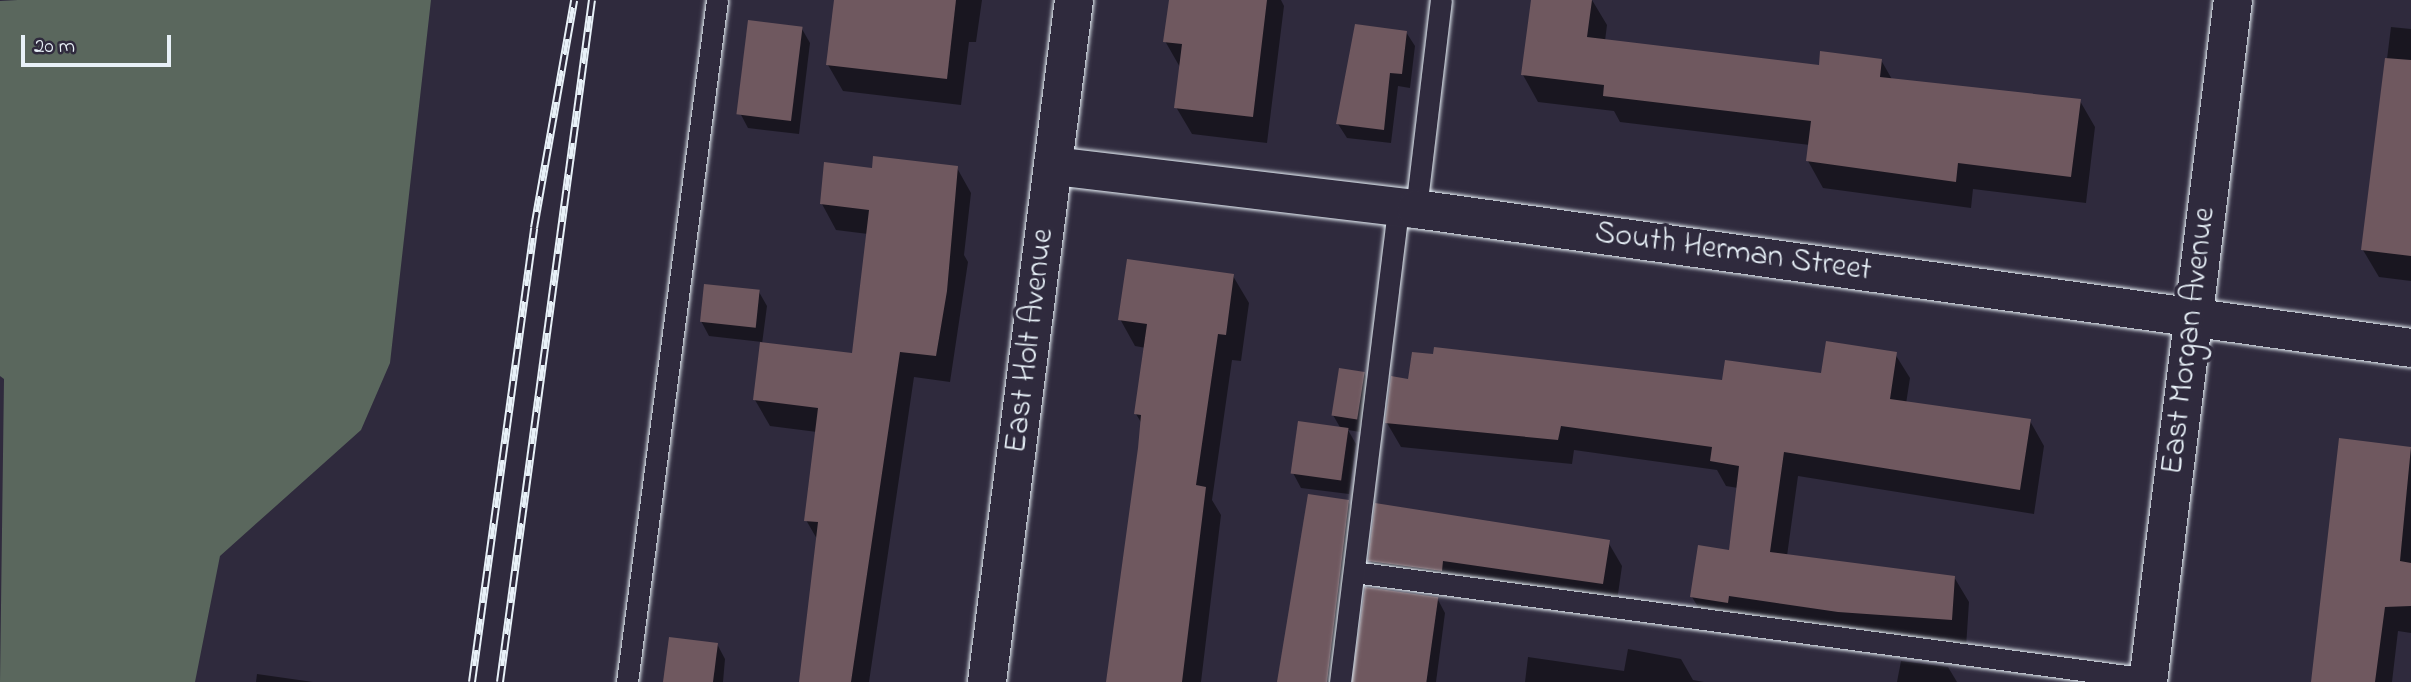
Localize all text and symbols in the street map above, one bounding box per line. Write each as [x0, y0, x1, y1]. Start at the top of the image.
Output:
scale bar [24, 21, 175, 65]
text: 20 m [34, 32, 75, 62]
street label: East Morgan Avenue [2155, 205, 2225, 477]
street label: South Herman Street [1592, 215, 1874, 291]
street label: East Holt Avenue [998, 227, 1064, 455]

